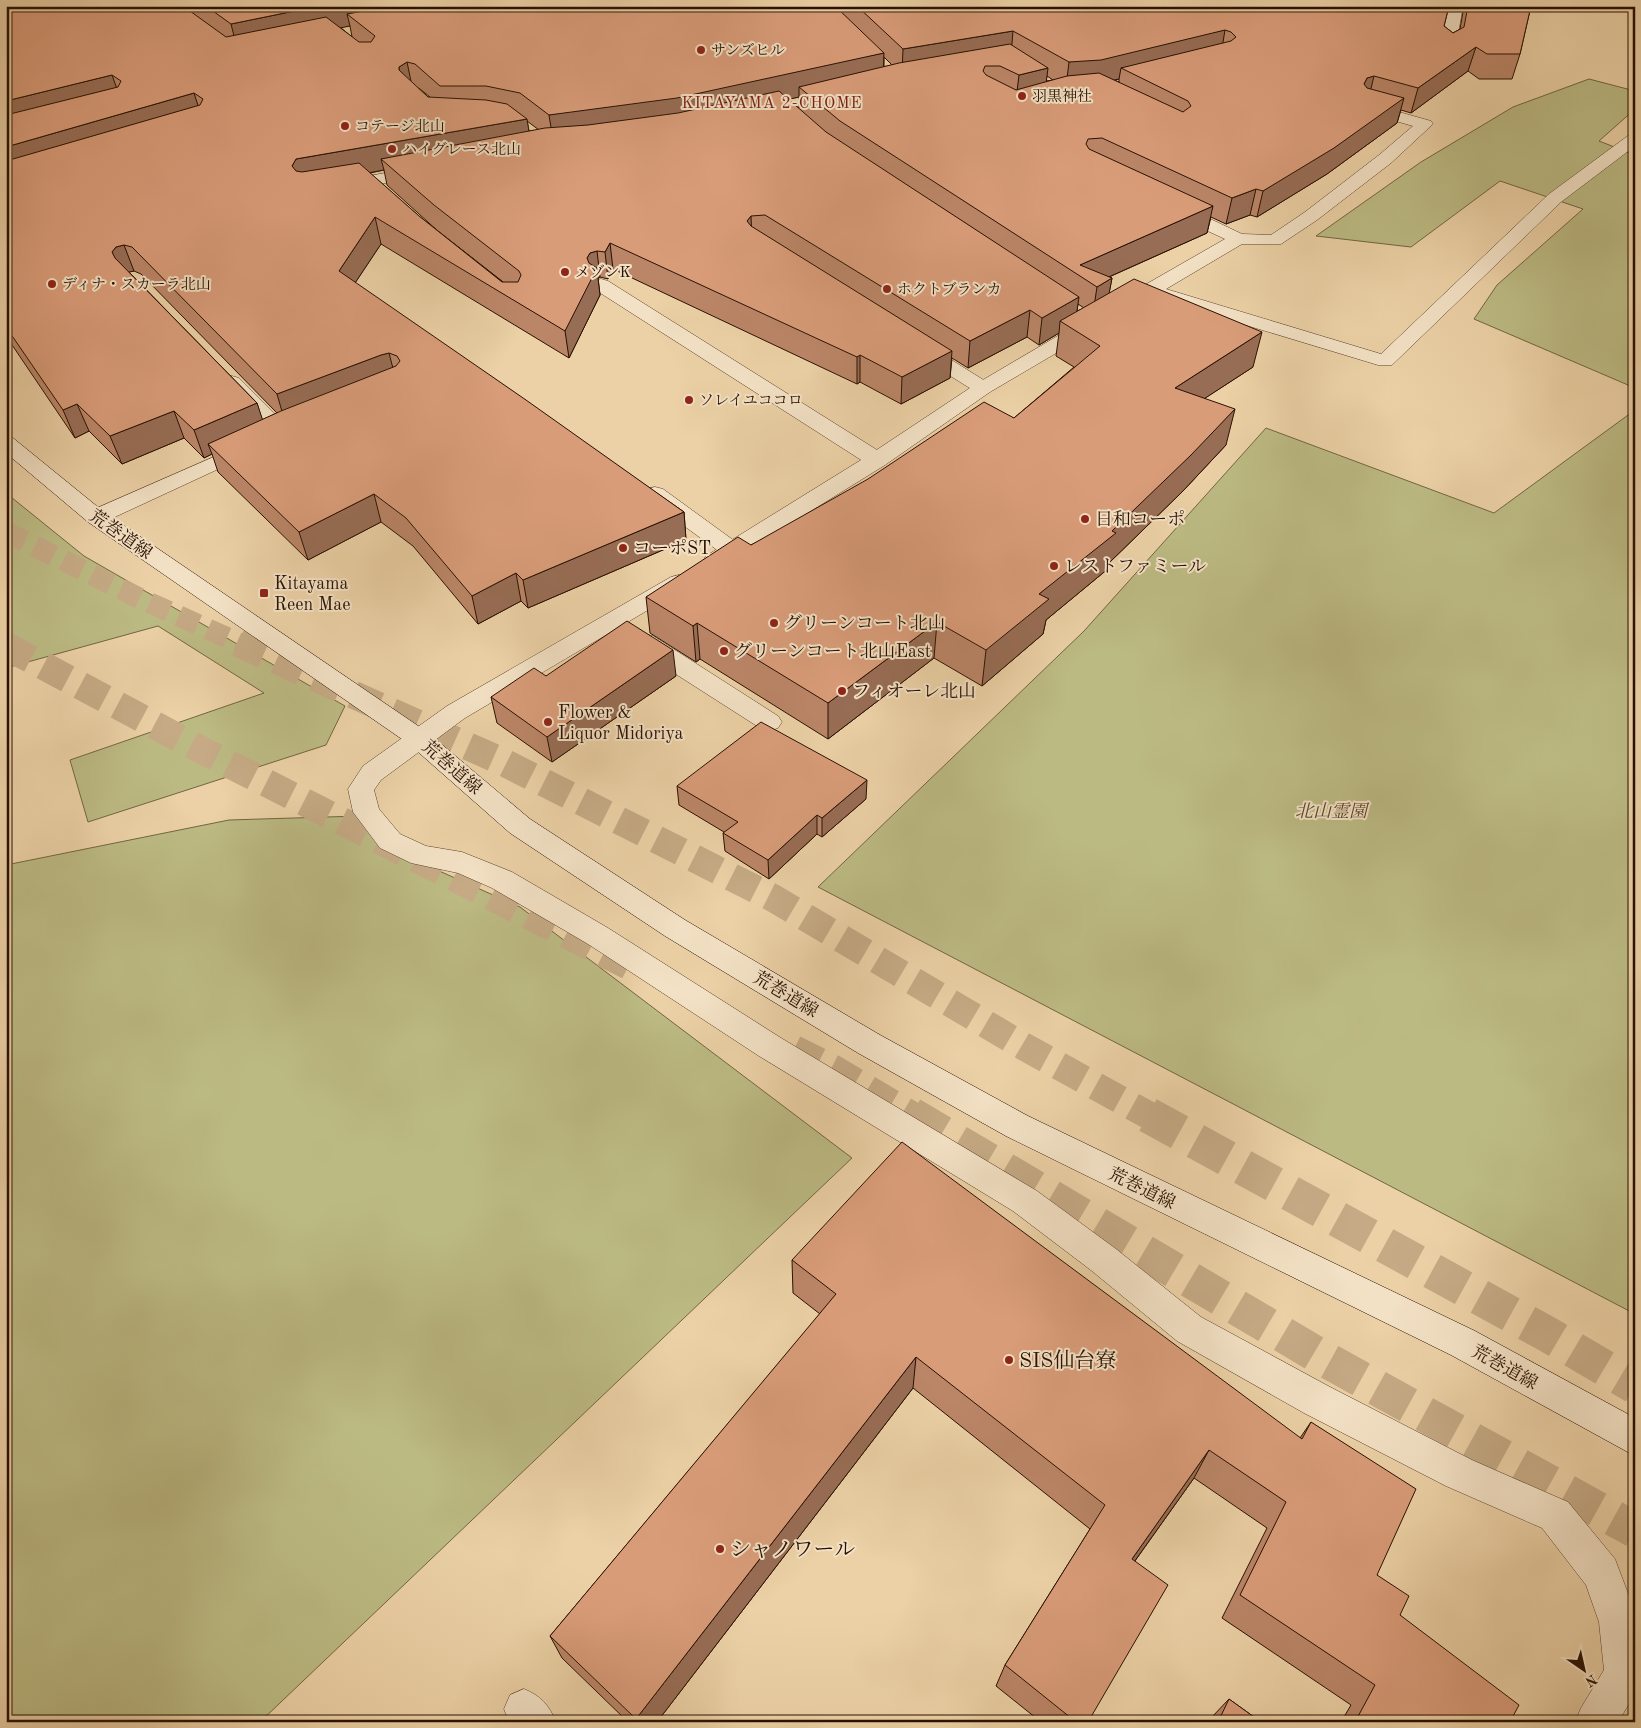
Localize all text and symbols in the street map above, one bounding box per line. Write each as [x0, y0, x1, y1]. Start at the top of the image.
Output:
place label: サンズヒル [711, 42, 785, 59]
marker: サンズヒル [695, 44, 707, 56]
place label: 羽黒神社 [1032, 88, 1092, 105]
marker: 羽黒神社 [1016, 90, 1028, 102]
district label: KITAYAMA 2-CHOME [681, 96, 863, 112]
place label: コテージ北山 [355, 118, 445, 135]
marker: コテージ北山 [339, 120, 351, 132]
place label: ハイグレース北山 [402, 141, 521, 158]
marker: ハイグレース北山 [386, 143, 398, 155]
place label: メゾンK [575, 264, 631, 281]
marker: メゾンK [559, 266, 571, 278]
place label: ディナ・スカーラ北山 [62, 276, 211, 293]
marker: ディナ・スカーラ北山 [46, 278, 58, 290]
place label: ホクトブランカ [897, 281, 1002, 298]
marker: ホクトブランカ [881, 283, 893, 295]
place label: ソレイユココロ [699, 393, 803, 409]
marker: ソレイユココロ [683, 394, 695, 406]
street label: 荒巻道線 [86, 505, 156, 563]
place label: 日和コーポ [1095, 509, 1185, 529]
marker: 日和コーポ [1079, 513, 1091, 525]
place label: コーポST [633, 539, 711, 558]
marker: コーポST [617, 542, 629, 554]
place label: レストファミール [1064, 558, 1206, 576]
marker: レストファミール [1048, 560, 1060, 572]
place label: Kitayama Reen Mae [274, 575, 350, 614]
marker: Kitayama Reen Mae [258, 587, 270, 599]
place label: グリーンコート北山 [784, 614, 946, 633]
marker: グリーンコート北山 [768, 617, 780, 629]
place label: グリーンコート北山East [734, 642, 931, 661]
marker: グリーンコート北山East [718, 645, 730, 657]
place label: フィオーレ北山 [852, 682, 976, 701]
marker: フィオーレ北山 [836, 685, 848, 697]
place label: Flower & Liquor Midoriya [558, 704, 683, 743]
marker: Flower & Liquor Midoriya [542, 716, 554, 728]
street label: 荒巻道線 [418, 736, 486, 798]
park label: 北山霊園 [1295, 802, 1370, 821]
street label: 荒巻道線 [750, 967, 822, 1021]
street label: 荒巻道線 [1105, 1163, 1179, 1213]
street label: 荒巻道線 [1469, 1341, 1541, 1393]
place label: SIS仙台寮 [1019, 1349, 1116, 1372]
marker: SIS仙台寮 [1003, 1354, 1015, 1366]
place label: シャノワール [730, 1540, 855, 1561]
marker: シャノワール [714, 1543, 726, 1555]
north arrow [1558, 1646, 1608, 1696]
text: N [1582, 1671, 1599, 1689]

